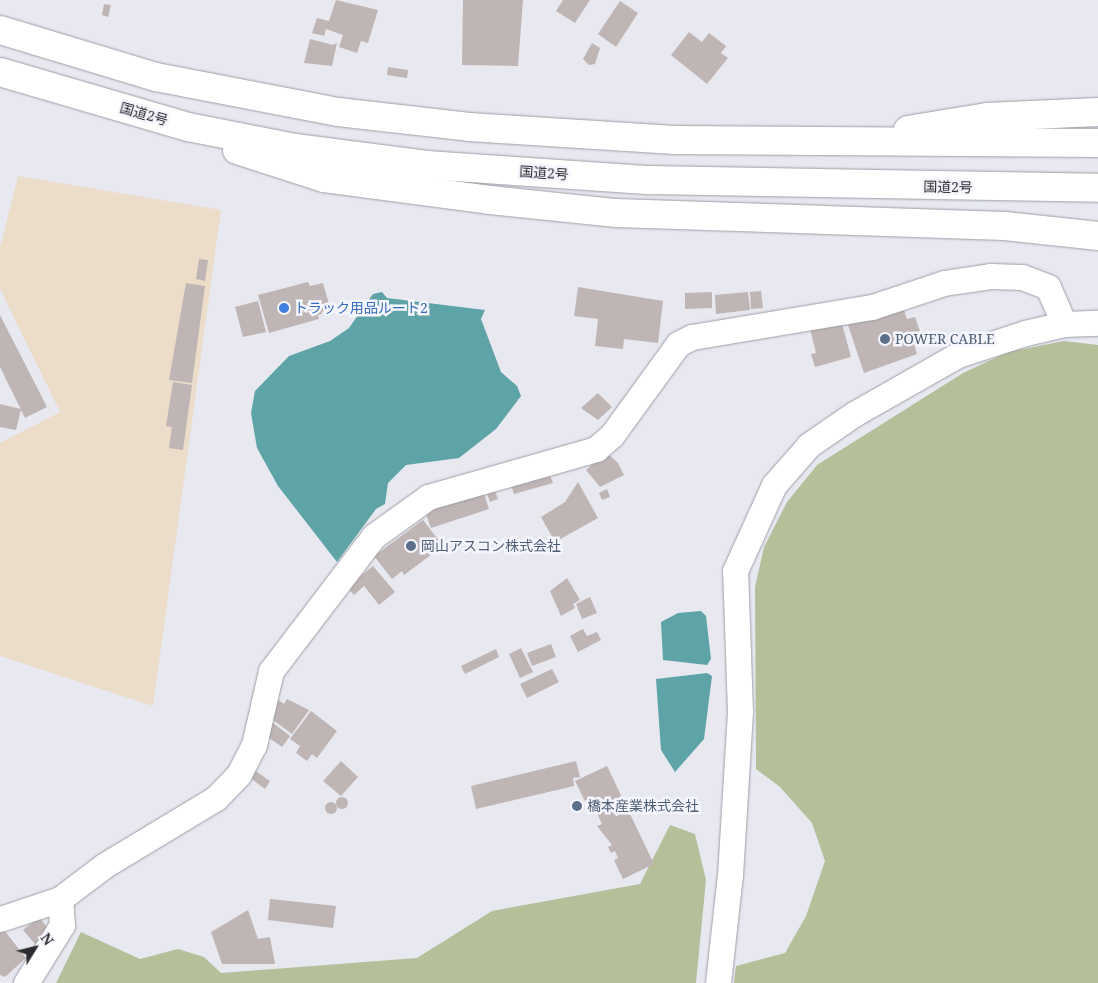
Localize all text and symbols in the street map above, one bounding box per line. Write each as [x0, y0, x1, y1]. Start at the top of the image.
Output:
street label: 国道2号 [118, 99, 170, 129]
street label: 国道2号 [519, 163, 569, 183]
street label: 国道2号 [923, 178, 973, 196]
place label: トラック用品ルート2 [294, 300, 428, 316]
marker: トラック用品ルート2 [278, 302, 290, 314]
place label: POWER CABLE [895, 331, 995, 347]
marker: POWER CABLE [879, 333, 891, 345]
place label: 岡山アスコン株式会社 [421, 538, 561, 554]
marker: 岡山アスコン株式会社 [405, 540, 417, 552]
place label: 橋本産業株式会社 [587, 798, 699, 814]
marker: 橋本産業株式会社 [571, 800, 583, 812]
north arrow [10, 923, 60, 973]
text: N [37, 929, 58, 949]

